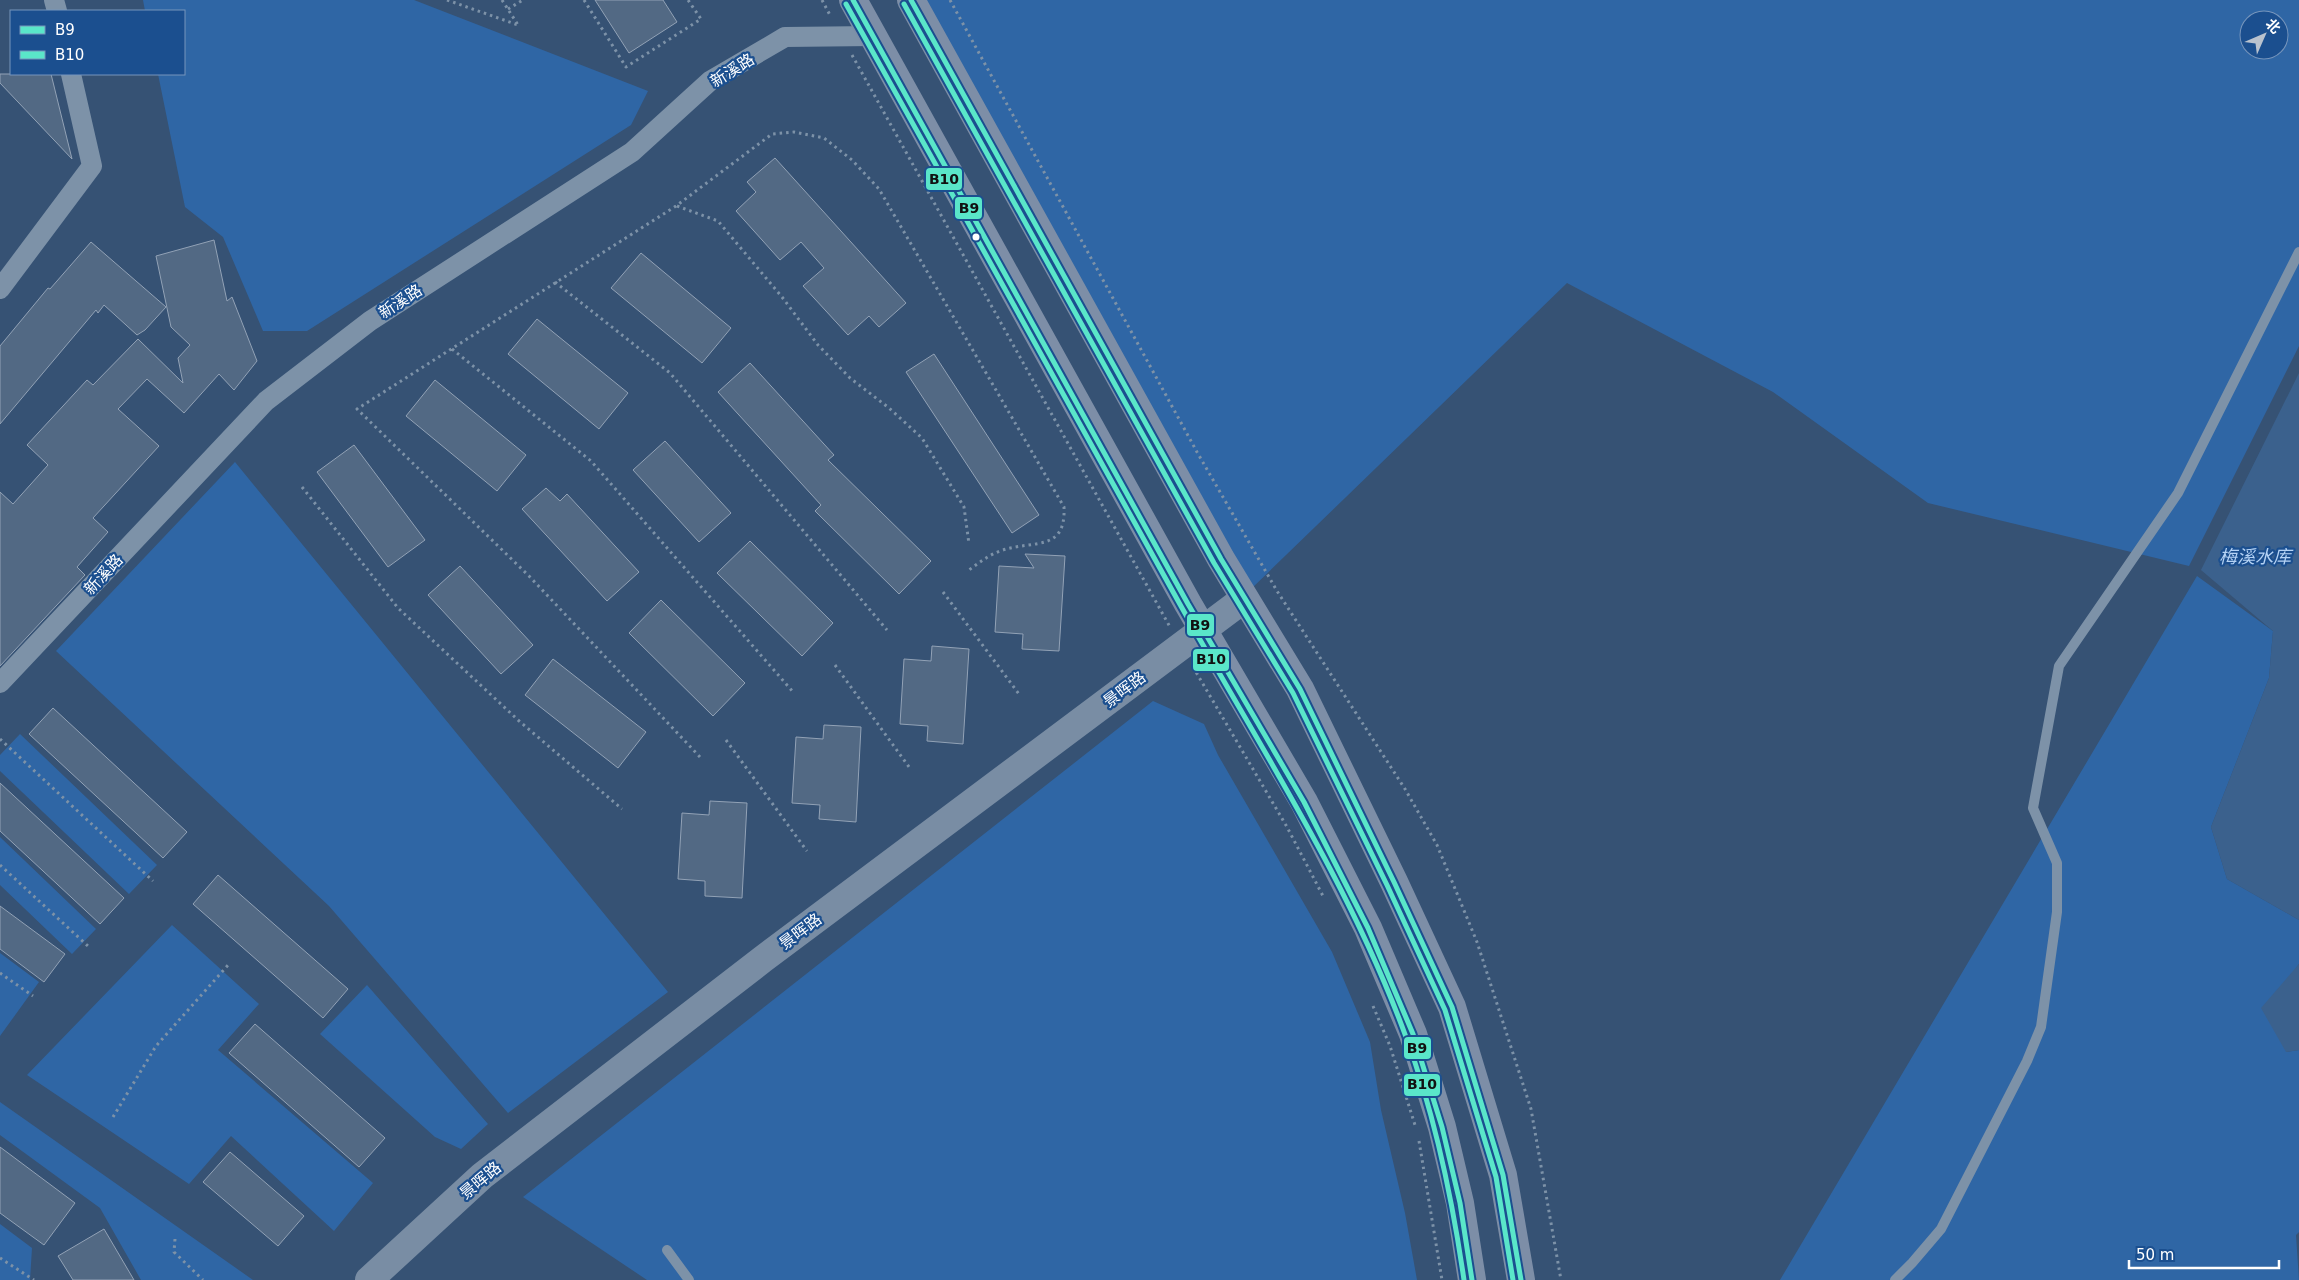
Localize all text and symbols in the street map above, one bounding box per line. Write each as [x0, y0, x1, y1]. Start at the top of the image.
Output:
legend [10, 10, 185, 75]
north arrow [2239, 10, 2289, 60]
text: 北 [2263, 15, 2284, 36]
text: B9 [55, 21, 75, 39]
text: B10 [55, 46, 84, 64]
street label: 新溪路 [707, 50, 758, 91]
line badge: B10 [925, 167, 963, 191]
text: B10 [929, 171, 959, 187]
line badge: B9 [954, 196, 983, 220]
text: B9 [959, 200, 979, 216]
unlabelled marker [971, 232, 981, 242]
street label: 新溪路 [375, 280, 426, 322]
water label: 梅溪水库 [2219, 546, 2294, 567]
street label: 新溪路 [80, 550, 127, 598]
line badge: B9 [1186, 613, 1215, 637]
text: B9 [1190, 617, 1210, 633]
line badge: B10 [1192, 648, 1230, 672]
text: B10 [1196, 651, 1226, 667]
street label: 景晖路 [1099, 667, 1149, 711]
street label: 景晖路 [775, 909, 825, 953]
line badge: B9 [1403, 1036, 1432, 1060]
text: B9 [1407, 1040, 1427, 1056]
line badge: B10 [1403, 1073, 1441, 1097]
text: B10 [1407, 1076, 1437, 1092]
street label: 景晖路 [456, 1158, 505, 1203]
scale bar [2129, 1238, 2279, 1270]
text: 50 m [2136, 1246, 2174, 1264]

